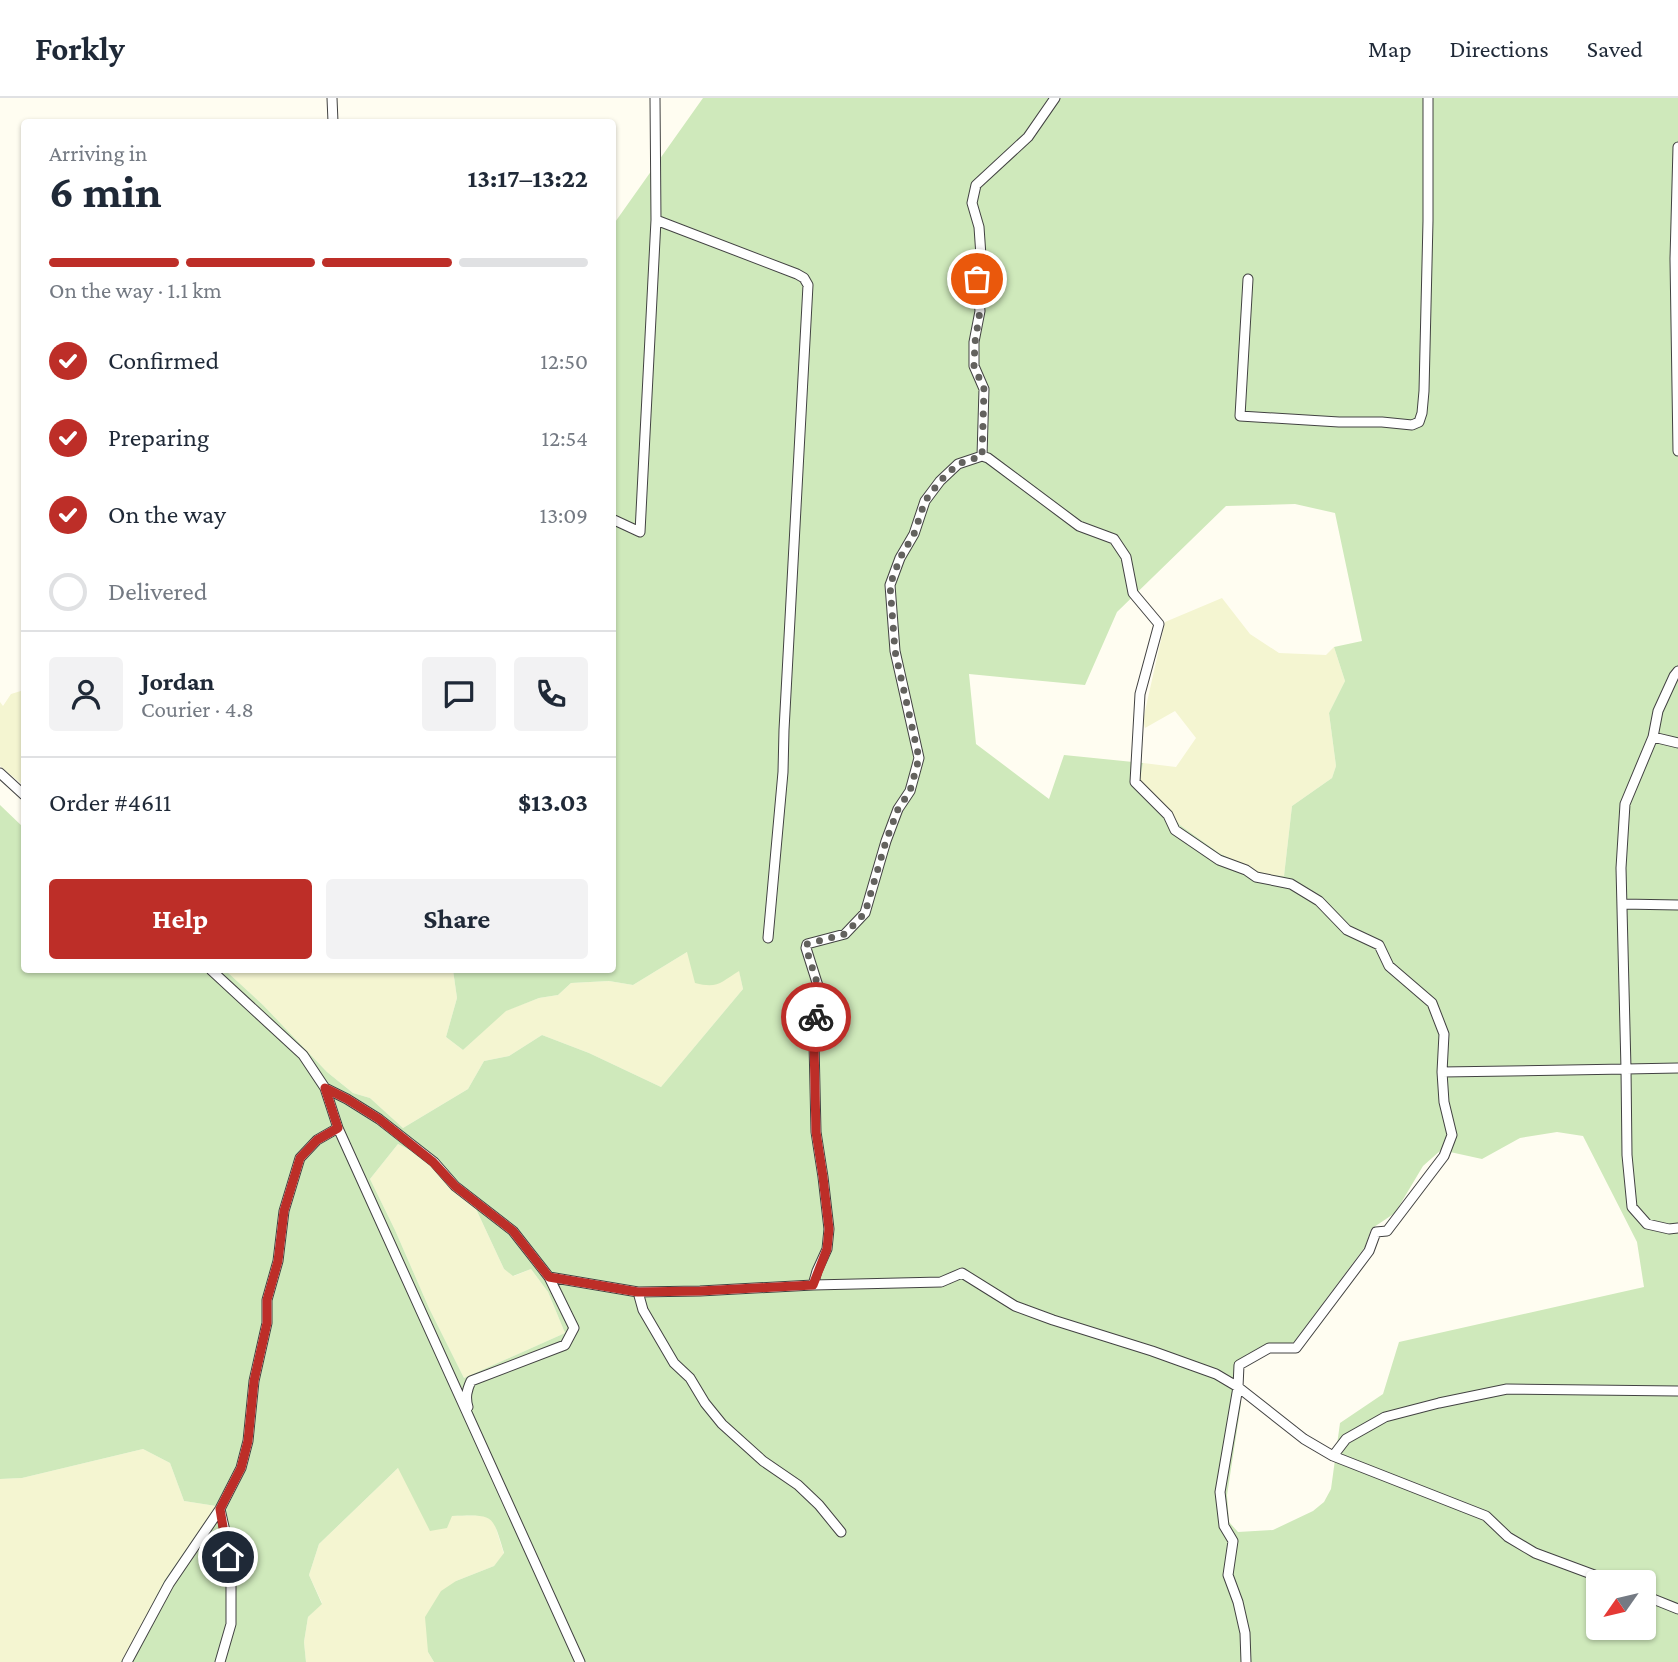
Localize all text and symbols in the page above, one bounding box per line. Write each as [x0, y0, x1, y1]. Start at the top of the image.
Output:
text: Forkly [35, 30, 125, 67]
text: Map [1368, 35, 1412, 62]
text: Directions [1450, 35, 1549, 62]
text: Saved [1587, 35, 1643, 62]
text: Arriving in [49, 140, 147, 166]
text: 13:17–13:22 [468, 164, 588, 193]
text: 6 min [49, 166, 162, 217]
pin [947, 249, 1007, 309]
icon: bag [958, 260, 996, 298]
text: On the way · 1.1 km [49, 277, 222, 303]
icon: check [49, 342, 87, 380]
text: Confirmed [108, 346, 219, 375]
text: 12:50 [540, 348, 588, 374]
icon: check [49, 419, 87, 457]
text: Preparing [108, 423, 209, 452]
text: 12:54 [542, 425, 588, 451]
icon: check [49, 496, 87, 534]
text: On the way [108, 500, 226, 529]
text: 13:09 [540, 502, 588, 528]
text: Delivered [108, 577, 207, 606]
button: person [49, 657, 123, 731]
button: chat [422, 657, 496, 731]
button: phone [514, 657, 588, 731]
text: Jordan [141, 667, 215, 696]
text: Courier · 4.8 [141, 696, 254, 722]
text: Order #4611 [49, 788, 171, 817]
text: $13.03 [518, 788, 588, 817]
button: Help [49, 879, 312, 959]
button: Share [326, 879, 588, 959]
courier [781, 982, 851, 1052]
icon: bike [797, 998, 835, 1036]
pin [198, 1527, 258, 1587]
icon: home [209, 1538, 247, 1576]
north arrow [1586, 1570, 1656, 1640]
map controls [1586, 1570, 1656, 1640]

